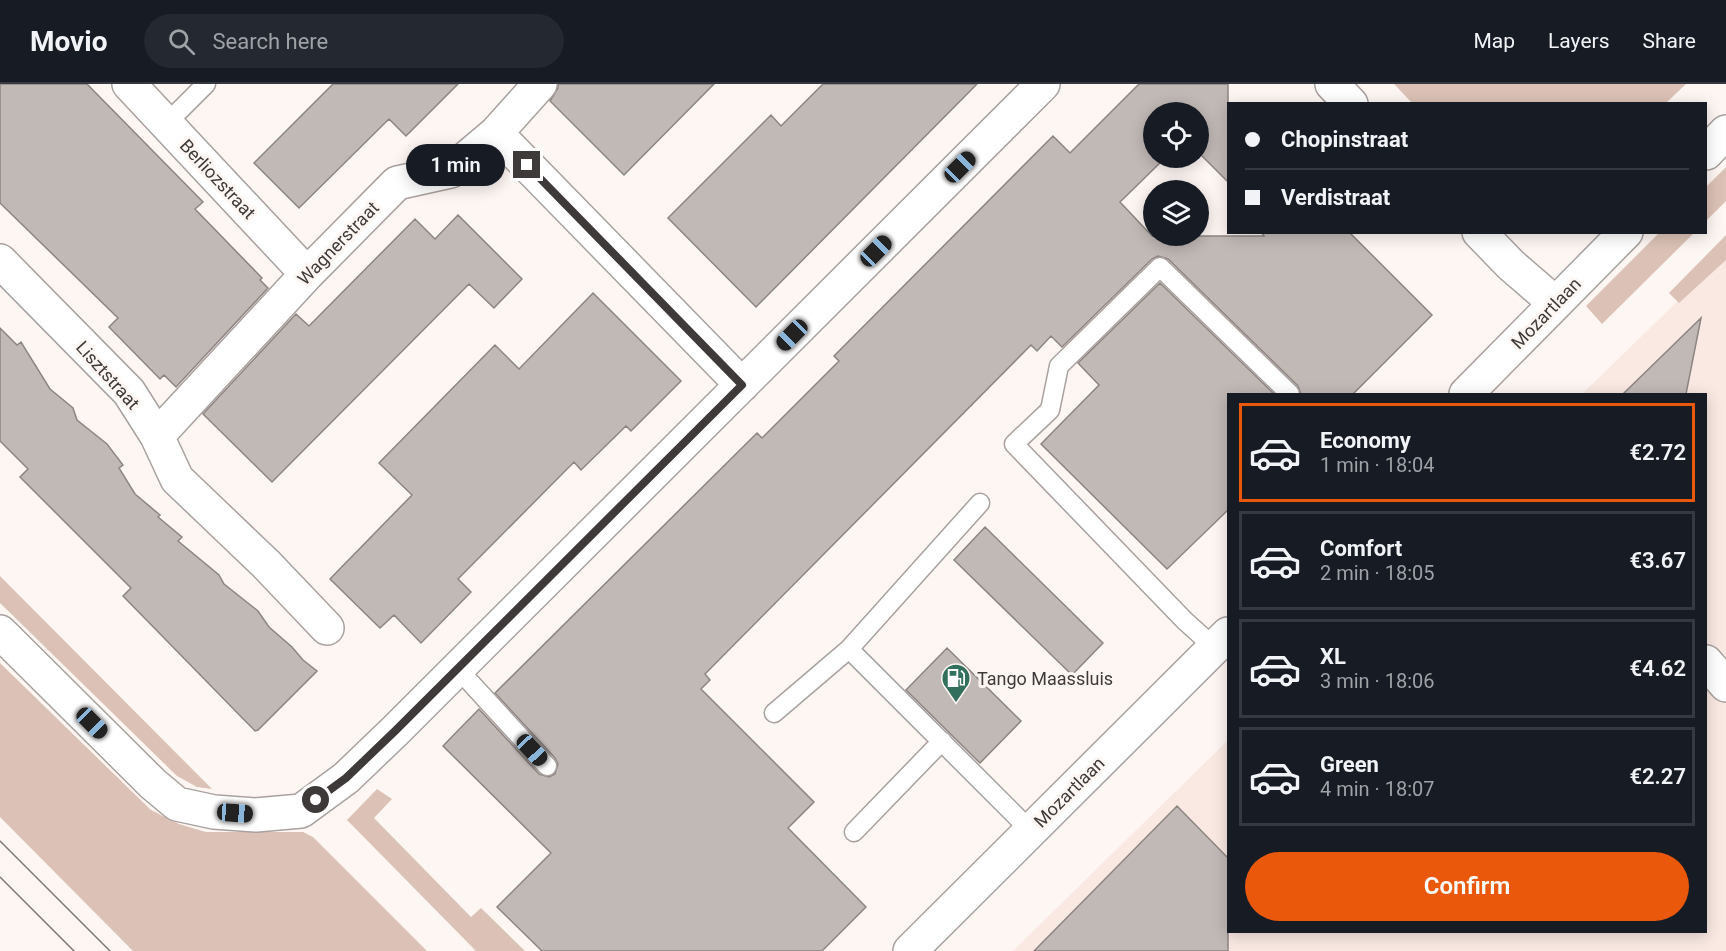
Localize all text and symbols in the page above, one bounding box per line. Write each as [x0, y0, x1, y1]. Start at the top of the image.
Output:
search box [144, 14, 564, 68]
text: Movio [30, 25, 108, 58]
icon: search [165, 25, 198, 58]
text: Search here [213, 29, 328, 54]
text: Map [1473, 29, 1515, 53]
text: Layers [1548, 29, 1609, 53]
text: Share [1642, 29, 1696, 53]
map controls [1143, 102, 1209, 246]
button: locate [1143, 102, 1209, 168]
text: Chopinstraat [1281, 127, 1408, 152]
street label: Berliozstraat [176, 135, 260, 223]
callout: 1 min [407, 144, 506, 186]
car [941, 148, 979, 186]
route end [513, 151, 540, 178]
text: 1 min [430, 153, 481, 177]
button: layers [1143, 180, 1209, 246]
text: Verdistraat [1281, 185, 1390, 210]
street label: Wagnerstraat [293, 197, 383, 289]
car [857, 232, 895, 270]
street label: Mozartlaan [1507, 273, 1585, 353]
car [773, 316, 811, 354]
street label: Lisztstraat [72, 337, 144, 414]
icon: car [1248, 426, 1302, 480]
text: Economy [1320, 428, 1411, 453]
text: €2.72 [1629, 440, 1686, 465]
text: 1 min · 18:04 [1320, 453, 1435, 477]
icon: car [1248, 534, 1302, 588]
text: Comfort [1320, 536, 1402, 561]
text: €3.67 [1629, 548, 1686, 573]
text: 2 min · 18:05 [1320, 561, 1435, 585]
icon: car [1248, 642, 1302, 696]
text: XL [1320, 644, 1346, 669]
text: €4.62 [1629, 656, 1686, 681]
fuel station icon: Tango Maassluis [940, 662, 972, 704]
place label: Tango Maassluis [977, 668, 1113, 689]
text: 3 min · 18:06 [1320, 669, 1435, 693]
car [73, 704, 111, 742]
car [513, 731, 551, 769]
icon: car [1248, 750, 1302, 804]
street label: Mozartlaan [1029, 752, 1109, 832]
text: Green [1320, 752, 1379, 777]
text: €2.27 [1629, 764, 1686, 789]
text: 4 min · 18:07 [1320, 777, 1435, 801]
route start [302, 786, 329, 813]
car [216, 803, 254, 823]
button: Confirm [1245, 852, 1689, 921]

